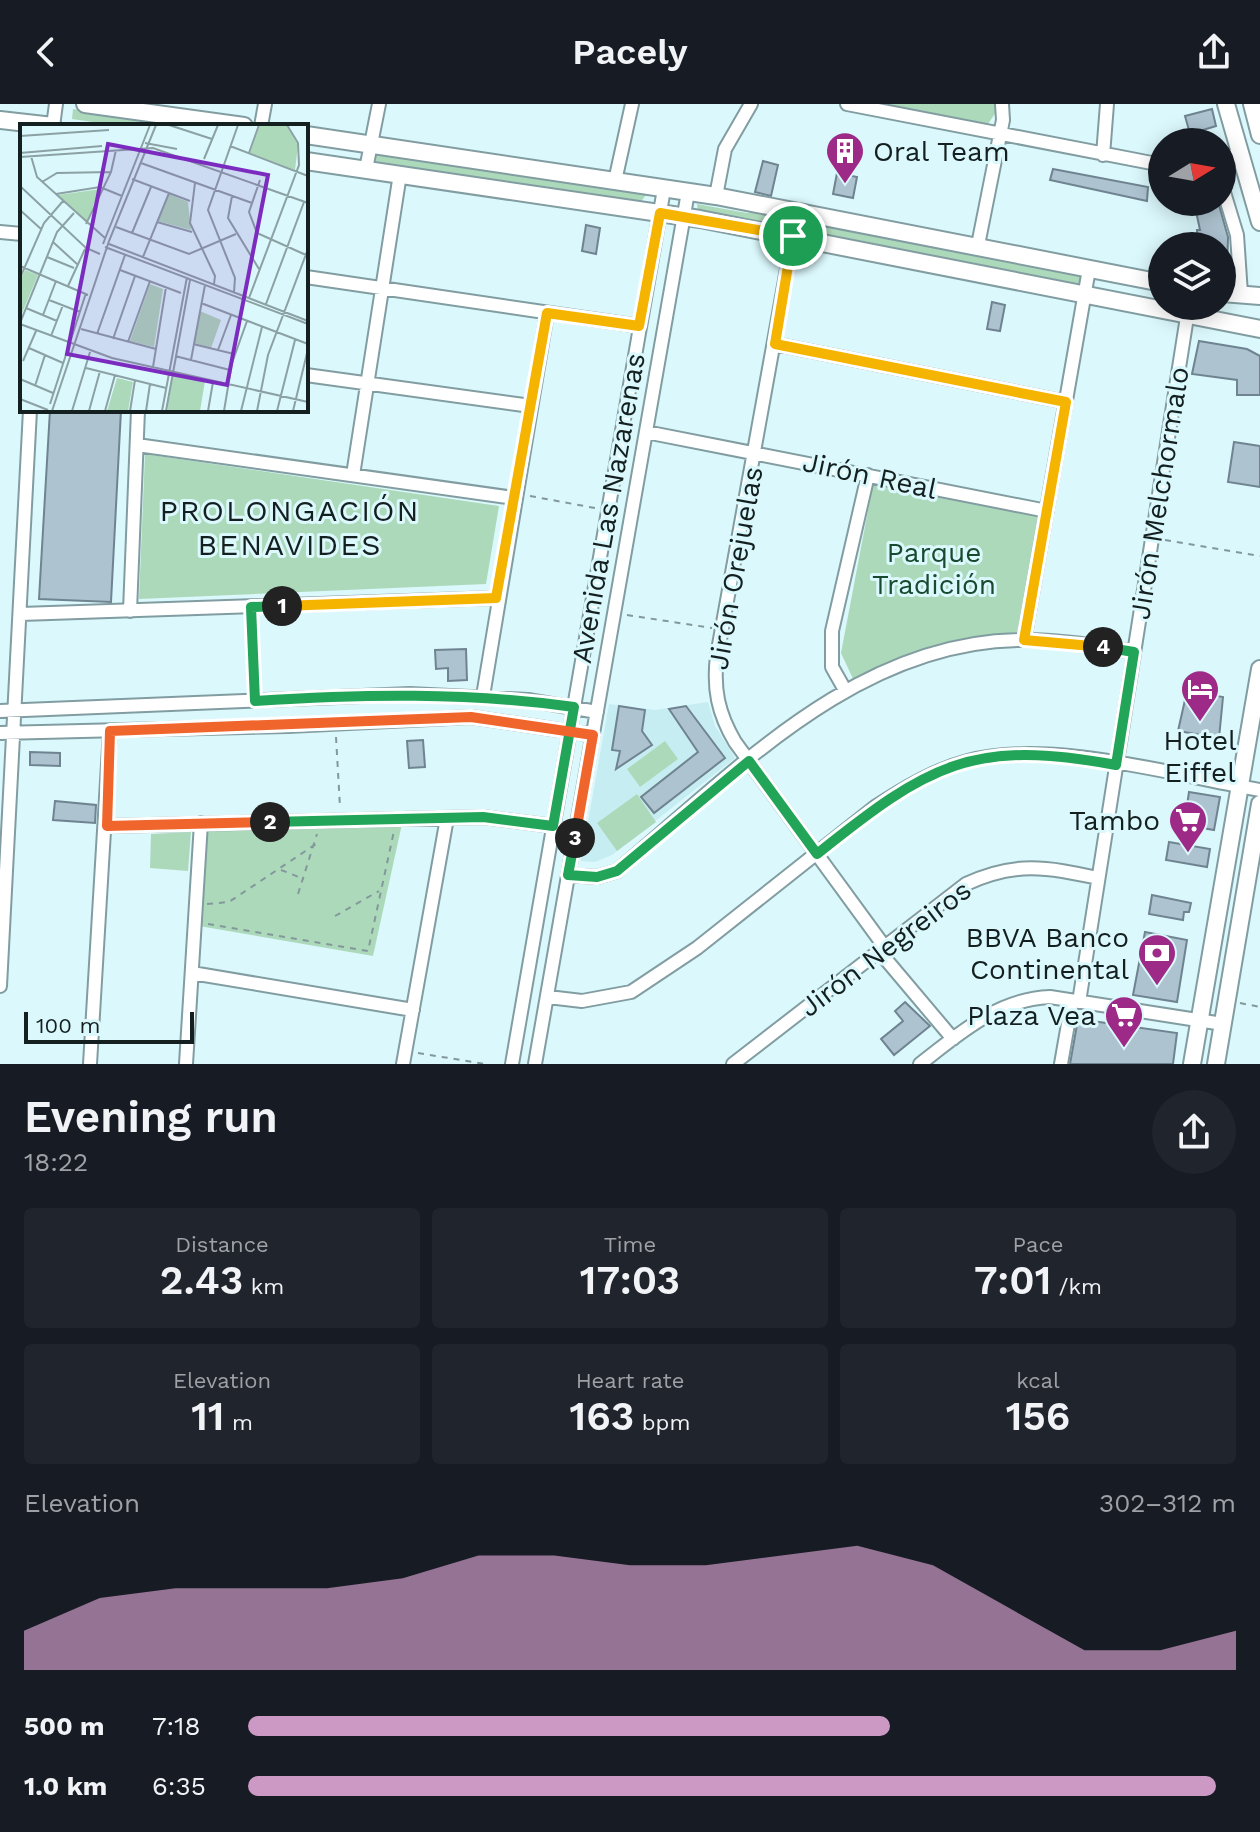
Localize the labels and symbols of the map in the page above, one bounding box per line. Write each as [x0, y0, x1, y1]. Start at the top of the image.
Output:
inset map [20, 124, 308, 412]
north arrow [1148, 128, 1236, 216]
building icon: Oral Team [824, 130, 866, 185]
place label: Oral Team [873, 135, 1010, 168]
pin [759, 202, 827, 270]
street label: Avenida Las Nazarenas [565, 350, 652, 666]
street label: Jirón Melchormalo [1123, 364, 1196, 622]
street label: Jirón Real [800, 445, 941, 506]
street label: Jirón Orejuelas [701, 464, 770, 672]
district label: PROLONGACIÓN BENAVIDES [160, 493, 421, 562]
park label: Parque Tradición [872, 536, 996, 601]
pin: 1 [262, 586, 302, 626]
pin: 4 [1083, 627, 1123, 667]
hotel icon: Hotel Eiffel [1179, 668, 1221, 723]
place label: Hotel Eiffel [1163, 724, 1237, 789]
supermarket icon: Tambo [1167, 799, 1209, 854]
pin: 2 [250, 802, 290, 842]
place label: Tambo [1069, 804, 1160, 837]
pin: 3 [555, 818, 595, 858]
street label: Jirón Negreiros [793, 873, 978, 1024]
place label: BBVA Banco Continental [965, 921, 1129, 986]
bank icon: BBVA Banco Continental [1136, 932, 1178, 987]
supermarket icon: Plaza Vea [1103, 994, 1145, 1049]
place label: Plaza Vea [967, 999, 1096, 1032]
scale bar [24, 1008, 194, 1044]

